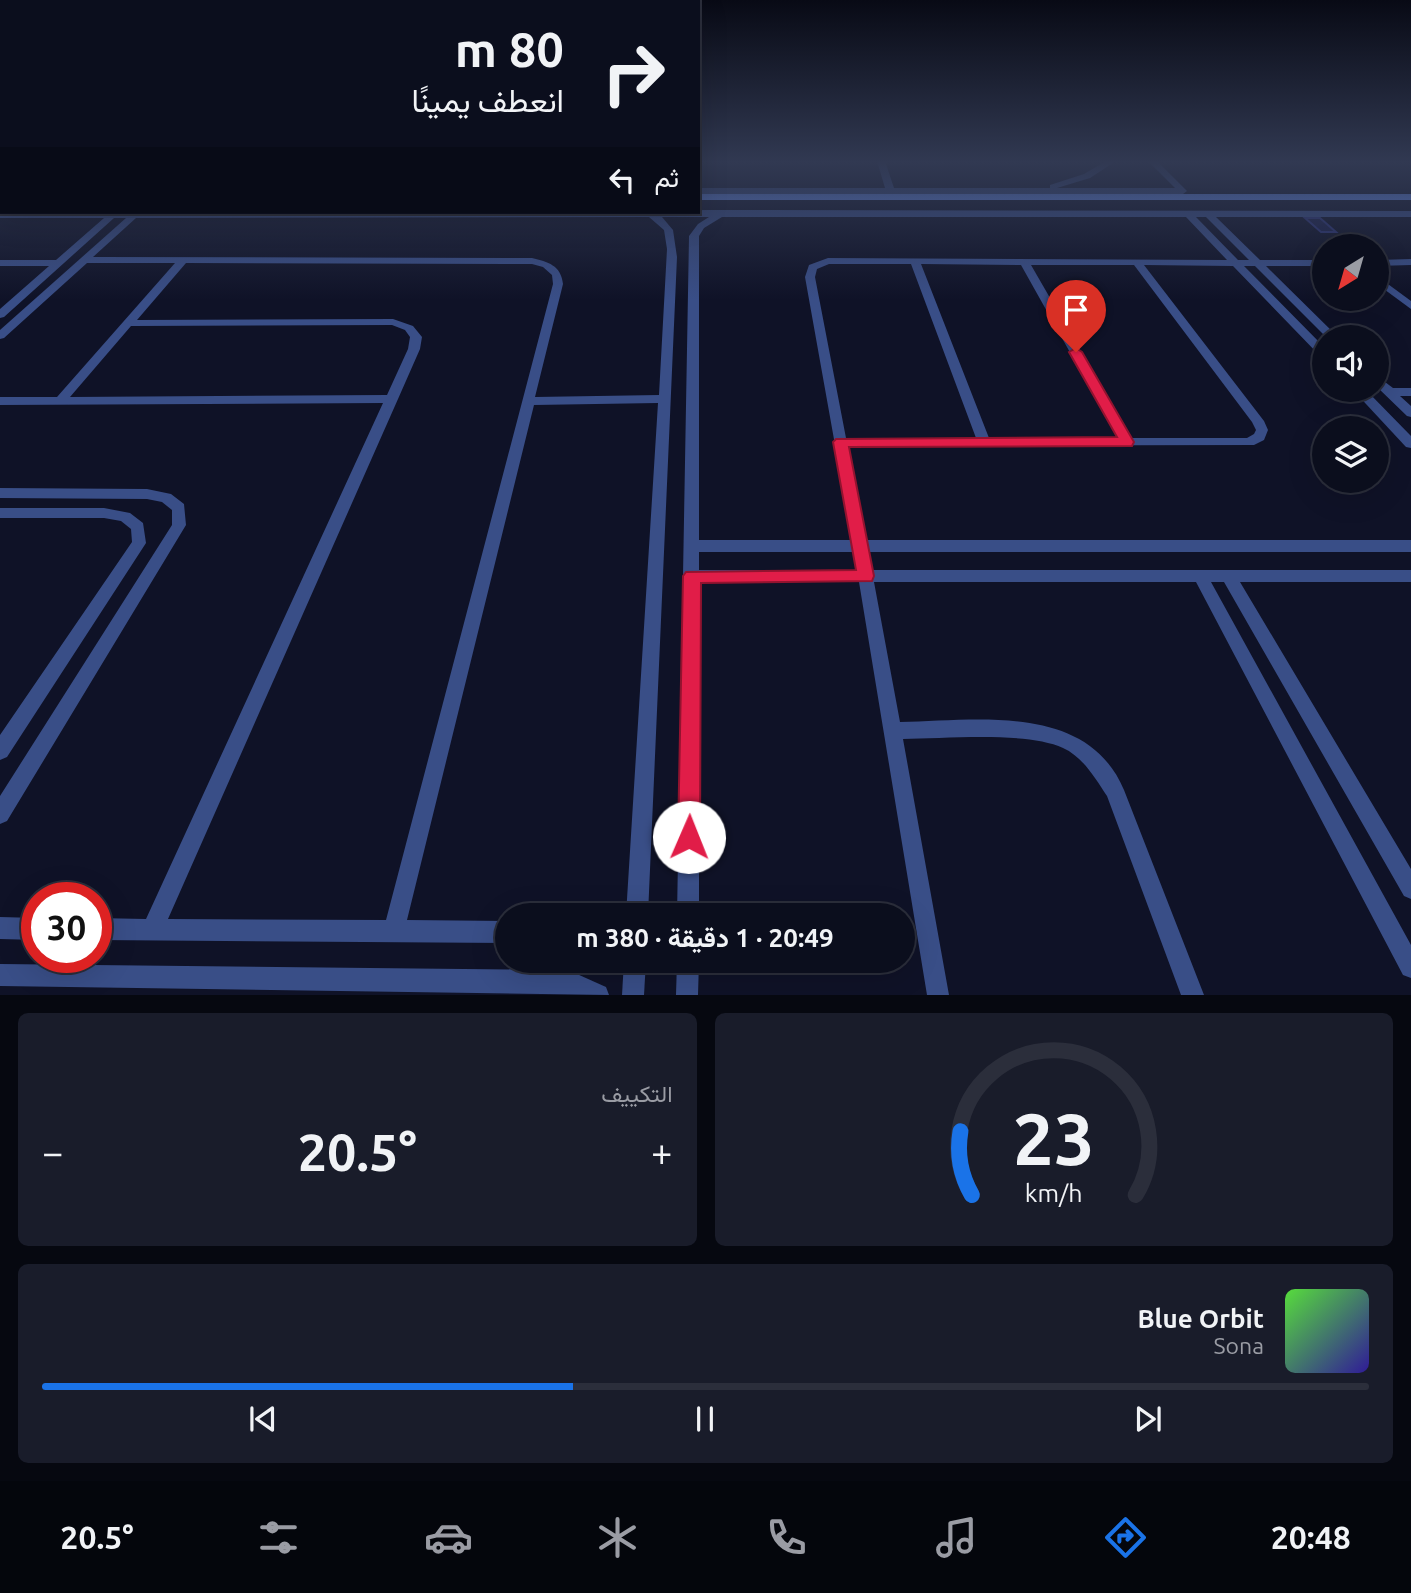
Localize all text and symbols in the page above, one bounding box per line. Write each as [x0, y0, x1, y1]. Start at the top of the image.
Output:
text: 80 m [455, 21, 564, 76]
icon: right [588, 28, 679, 119]
text: انعطف يمينًا [411, 82, 564, 118]
icon: left [603, 161, 641, 199]
text: ثم [655, 163, 679, 192]
north arrow [1312, 234, 1390, 312]
map controls [1312, 234, 1389, 493]
pin [1046, 280, 1106, 352]
icon: arrive [1057, 291, 1095, 329]
button: sound [1312, 325, 1389, 402]
button: layers [1312, 416, 1389, 493]
position arrow [652, 800, 726, 874]
speed limit sign: 30 [21, 882, 112, 973]
text: 20:49 · 1 دقيقة · 380 m [576, 923, 834, 952]
text: التكييف [601, 1081, 673, 1106]
text: 23 [1013, 1098, 1095, 1180]
text: 20.5° [298, 1123, 417, 1181]
text: − [42, 1131, 63, 1173]
text: + [651, 1131, 672, 1173]
text: km/h [1025, 1179, 1083, 1207]
text: Blue Orbit [1137, 1304, 1264, 1333]
text: Sona [1214, 1333, 1264, 1358]
icon: previous [244, 1400, 282, 1438]
icon: pause [686, 1400, 724, 1438]
icon: next [1129, 1400, 1167, 1438]
icon: filters [254, 1513, 303, 1562]
icon: car [424, 1513, 473, 1562]
icon: climate [593, 1513, 642, 1562]
icon: phone [762, 1513, 811, 1562]
icon: music [932, 1513, 981, 1562]
icon: directions [1101, 1513, 1150, 1562]
text: 20.5° [60, 1519, 134, 1555]
text: 20:48 [1271, 1519, 1351, 1555]

